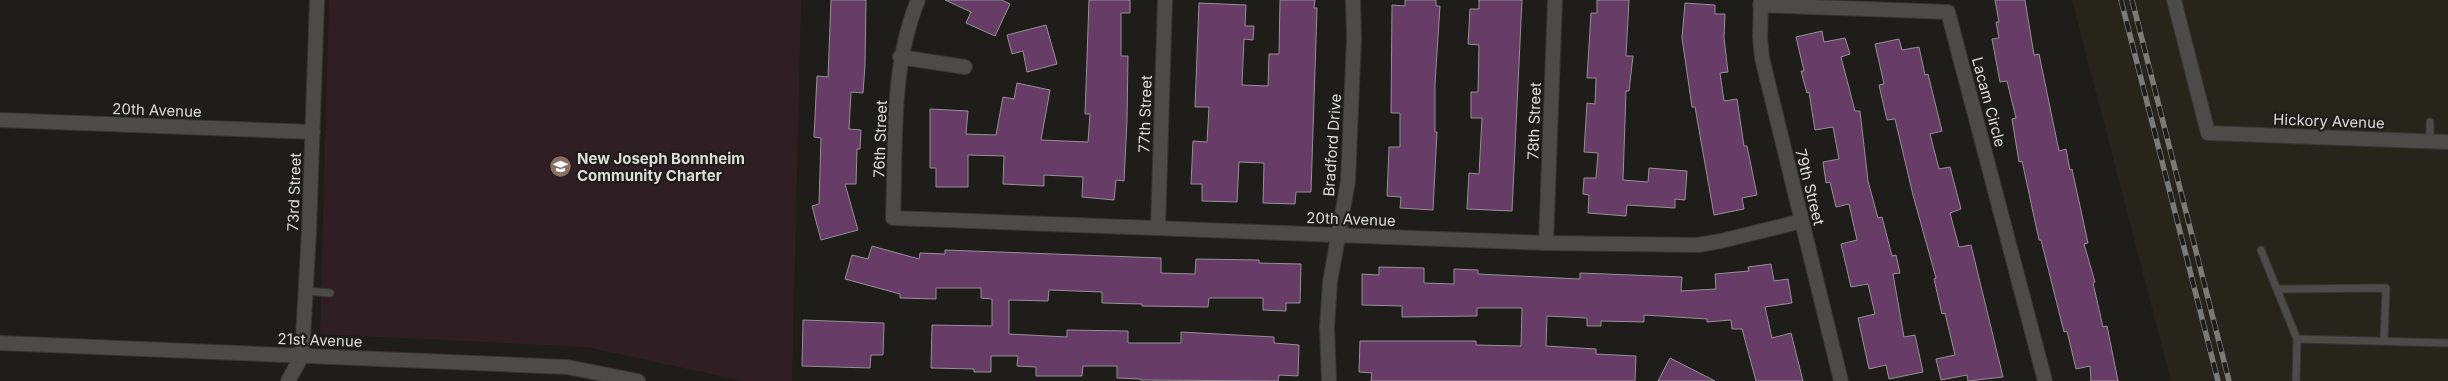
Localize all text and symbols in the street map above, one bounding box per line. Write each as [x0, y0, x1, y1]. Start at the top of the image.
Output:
street label: Lacam Circle [1968, 55, 2010, 149]
street label: 77th Street [1134, 75, 1156, 153]
street label: 78th Street [1523, 82, 1545, 160]
street label: Bradford Drive [1319, 93, 1345, 197]
street label: 20th Avenue [112, 99, 202, 121]
street label: 76th Street [869, 100, 891, 178]
street label: Hickory Avenue [2273, 110, 2385, 132]
street label: 79th Street [1791, 147, 1829, 227]
place label: New Joseph Bonnheim Community Charter [577, 149, 745, 185]
street label: 73rd Street [283, 152, 305, 232]
school or university icon: New Joseph Bonnheim Community Charter [549, 155, 573, 179]
street label: 20th Avenue [1306, 208, 1396, 230]
street label: 21st Avenue [277, 329, 363, 351]

